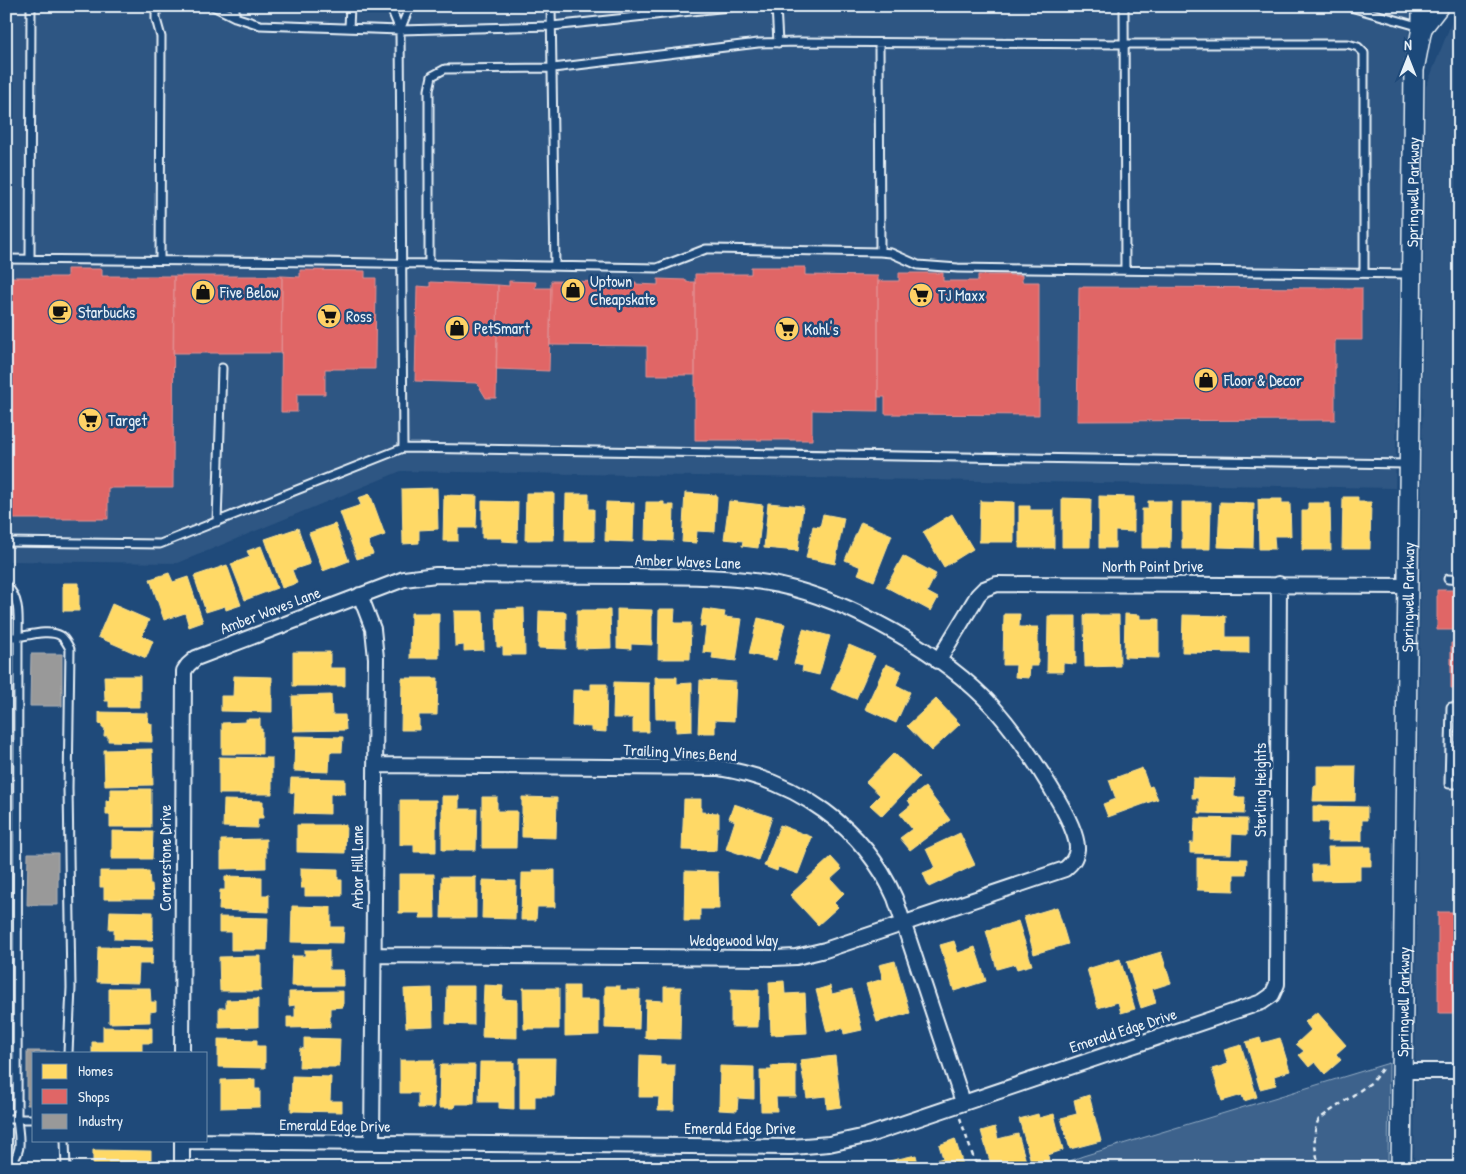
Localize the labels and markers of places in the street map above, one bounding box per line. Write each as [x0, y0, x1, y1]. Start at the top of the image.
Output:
place label: Uptown Cheapskate [590, 270, 657, 310]
shop icon: Uptown Cheapskate [560, 277, 586, 303]
shop icon: Five Below [190, 279, 216, 305]
place label: Five Below [219, 281, 279, 303]
supermarket icon: TJ Maxx [908, 282, 934, 308]
place label: TJ Maxx [938, 284, 985, 306]
cafe icon: Starbucks [47, 299, 73, 325]
place label: Starbucks [78, 301, 135, 323]
supermarket icon: Ross [316, 303, 342, 329]
place label: Ross [346, 305, 372, 327]
shop icon: PetSmart [444, 315, 470, 341]
supermarket icon: Kohl's [774, 316, 800, 342]
place label: PetSmart [474, 317, 530, 339]
place label: Kohl's [804, 318, 839, 340]
shop icon: Floor & Decor [1193, 367, 1219, 393]
place label: Floor & Decor [1223, 369, 1302, 391]
supermarket icon: Target [77, 407, 103, 433]
place label: Target [108, 409, 147, 431]

